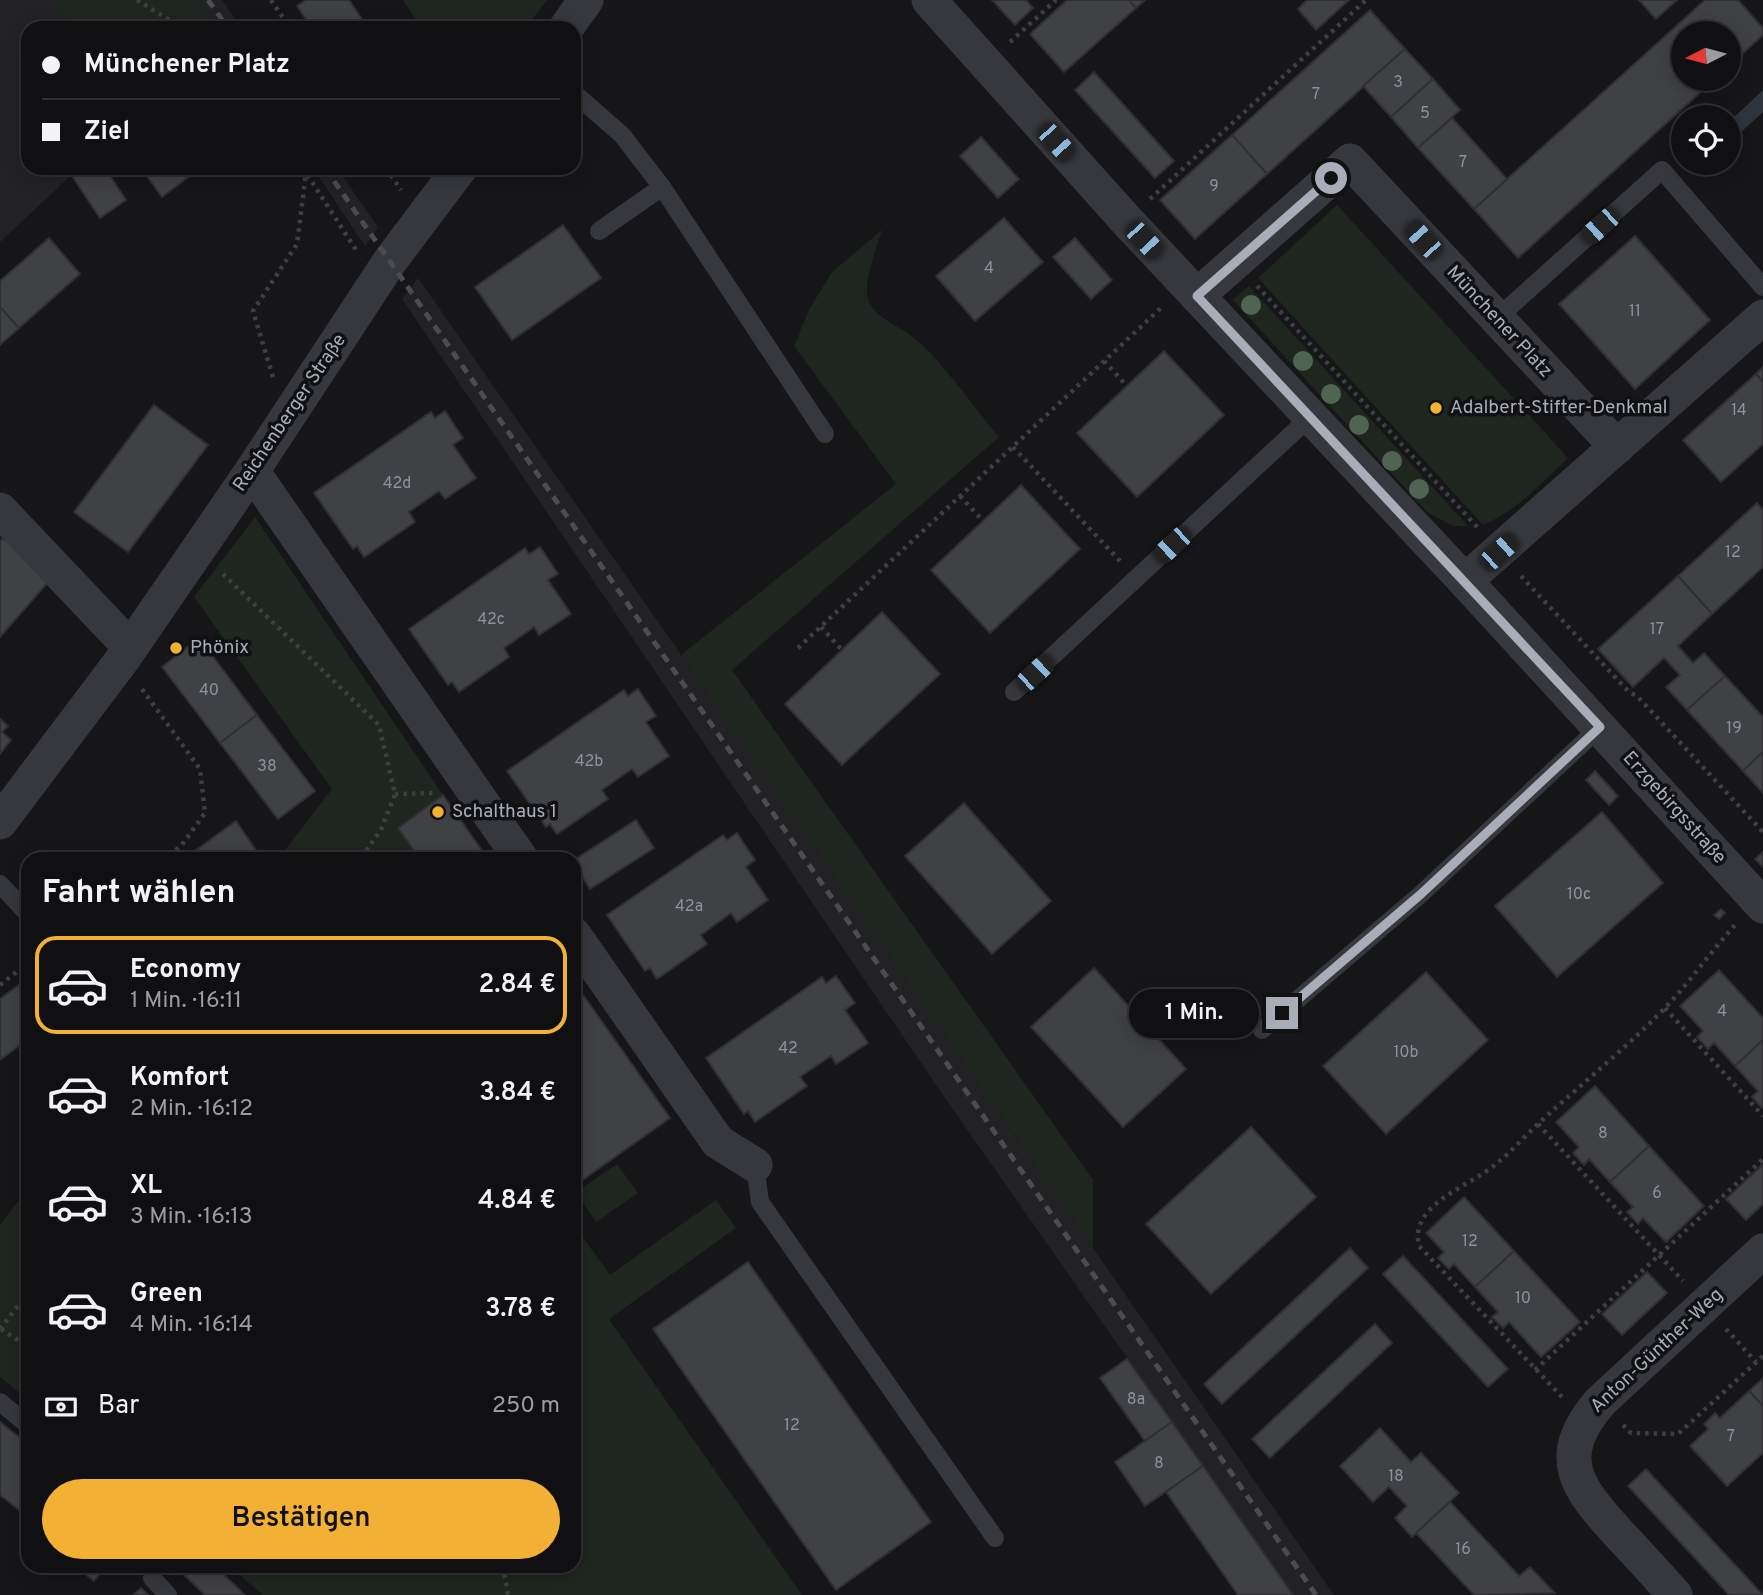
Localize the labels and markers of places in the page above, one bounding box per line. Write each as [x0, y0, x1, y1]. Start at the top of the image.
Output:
place label: Adalbert-Stifter-Denkmal [1450, 396, 1667, 420]
marker: Adalbert-Stifter-Denkmal [1428, 400, 1444, 416]
place label: Phönix [190, 636, 249, 660]
marker: Phönix [168, 640, 184, 656]
place label: Schalthaus 1 [452, 800, 557, 824]
marker: Schalthaus 1 [430, 804, 446, 820]

